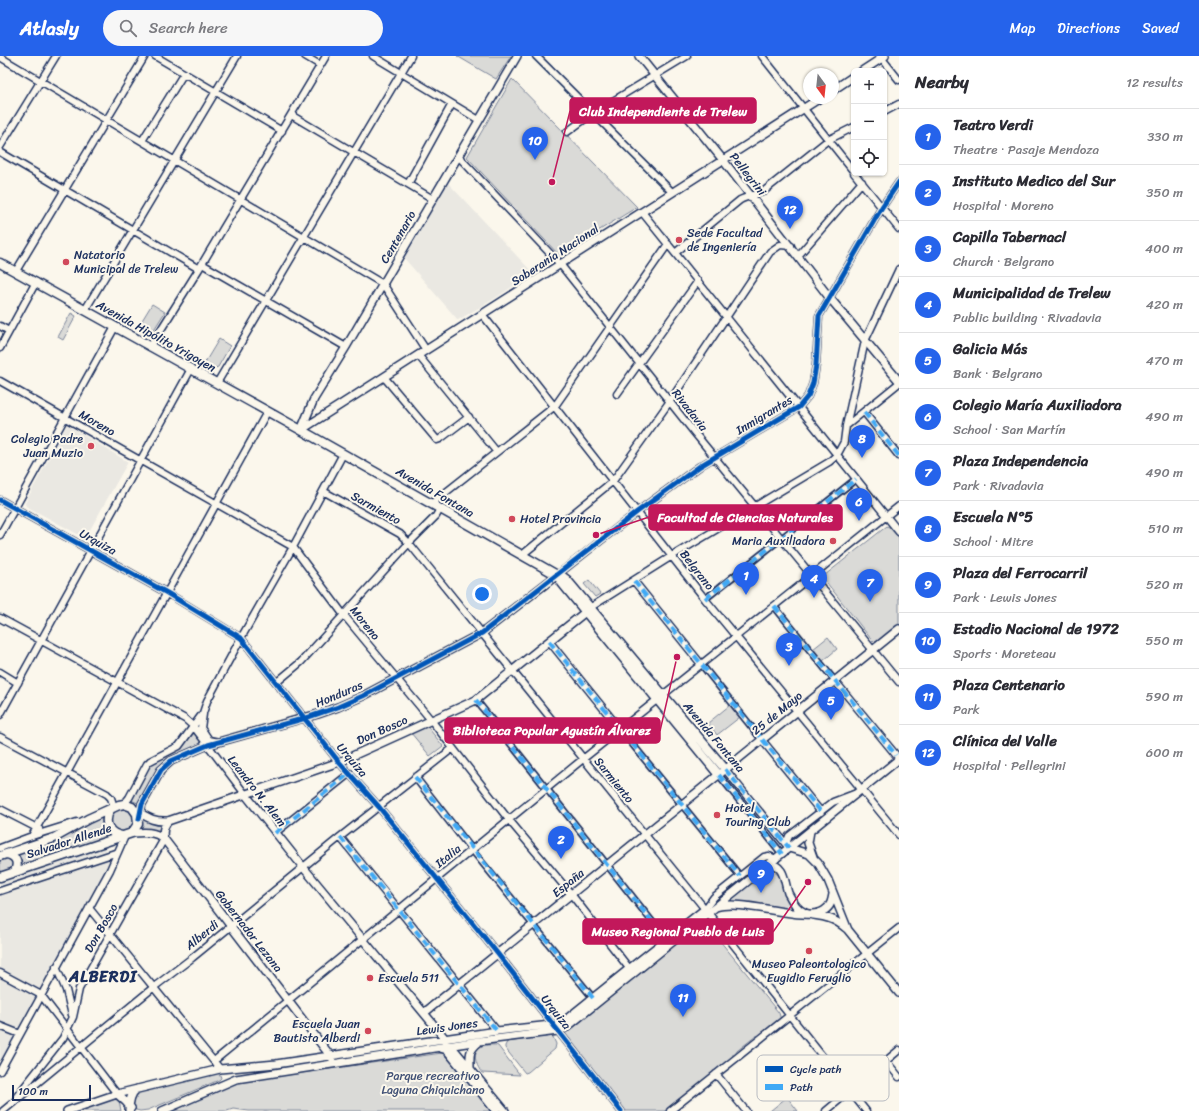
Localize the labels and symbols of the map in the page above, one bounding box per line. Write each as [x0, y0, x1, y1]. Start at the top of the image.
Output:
north arrow [803, 68, 839, 104]
callout: Club Independiente de Trelew [570, 98, 756, 123]
text: Club Independiente de Trelew [578, 100, 748, 123]
pin: 10 [522, 127, 548, 160]
street label: Pellegrini [724, 147, 773, 201]
pin: 12 [777, 196, 803, 229]
street label: Centenario [374, 206, 422, 268]
street label: Soberanía Nacional [506, 218, 604, 292]
place label: Sede Facultad de Ingeniería [687, 222, 763, 258]
marker: Sede Facultad de Ingeniería [674, 235, 684, 245]
place label: Natatorio Municipal de Trelew [74, 244, 179, 280]
marker: Natatorio Municipal de Trelew [61, 257, 71, 267]
street label: Avenida Hipólito Yrigoyen [91, 293, 221, 378]
street label: Rivadavia [666, 384, 714, 437]
street label: Inmigrantes [730, 389, 797, 441]
street label: Moreno [74, 404, 120, 442]
pin: 8 [849, 425, 875, 458]
place label: Colegio Padre Juan Muzio [11, 428, 83, 464]
marker: Colegio Padre Juan Muzio [86, 441, 96, 451]
street label: Avenida Fontana [391, 460, 479, 523]
street label: Sarmiento [347, 485, 405, 531]
pin: 6 [846, 488, 872, 521]
callout: Facultad de Ciencias Naturales [649, 505, 842, 530]
text: Facultad de Ciencias Naturales [656, 506, 833, 529]
place label: Hotel Provincia [520, 508, 601, 530]
marker: Hotel Provincia [507, 514, 517, 524]
street label: Urquiza [75, 523, 121, 561]
place label: Maria Auxiliadora [732, 530, 825, 552]
marker: Maria Auxiliadora [828, 536, 838, 546]
street label: Belgrano [674, 545, 720, 595]
pin: 1 [733, 562, 759, 595]
pin: 4 [801, 565, 827, 598]
pin: 7 [857, 569, 883, 602]
your location [472, 584, 492, 604]
street label: Moreno [344, 601, 386, 645]
pin: 3 [776, 633, 802, 666]
street label: Honduras [312, 674, 367, 714]
street label: 25 de Mayo [746, 685, 808, 741]
pin: 5 [818, 687, 844, 720]
street label: Avenida Fontana [677, 696, 751, 778]
street label: Don Bosco [353, 709, 411, 751]
callout: Biblioteca Popular Agustín Álvarez [445, 718, 660, 743]
text: Biblioteca Popular Agustín Álvarez [453, 719, 652, 742]
street label: Urquiza [331, 738, 373, 782]
street label: Leandro N. Alem [222, 750, 292, 832]
street label: Sarmiento [588, 752, 640, 808]
place label: Hotel Touring Club [725, 797, 791, 833]
marker: Hotel Touring Club [712, 810, 722, 820]
street label: Salvador Allende [23, 817, 115, 865]
pin: 2 [548, 826, 574, 859]
street label: Italia [429, 838, 466, 874]
pin: 9 [748, 860, 774, 893]
street label: España [547, 862, 590, 903]
street label: Gobernador Lezana [209, 885, 289, 977]
street label: Don Bosco [78, 899, 124, 957]
street label: Alberdi [179, 914, 224, 956]
callout: Museo Regional Pueblo de Luis [583, 919, 773, 944]
text: Museo Regional Pueblo de Luis [590, 920, 766, 943]
marker: Museo Paleontologico Eugidio Feruglio [804, 946, 814, 956]
place label: Museo Paleontologico Eugidio Feruglio [752, 953, 866, 989]
district label: ALBERDI [68, 962, 138, 991]
place label: Escuela 511 [378, 967, 439, 989]
marker: Escuela 511 [365, 973, 375, 983]
pin: 11 [670, 984, 696, 1017]
street label: Urquiza [535, 989, 577, 1035]
street label: Lewis Jones [415, 1012, 480, 1042]
place label: Escuela Juan Bautista Alberdi [273, 1013, 361, 1049]
marker: Escuela Juan Bautista Alberdi [363, 1026, 373, 1036]
legend [757, 1055, 889, 1101]
text: Cycle path [790, 1060, 842, 1079]
park label: Parque recreativo Laguna Chiquichano [381, 1065, 485, 1101]
text: Path [790, 1078, 813, 1097]
scale bar [12, 1083, 91, 1102]

